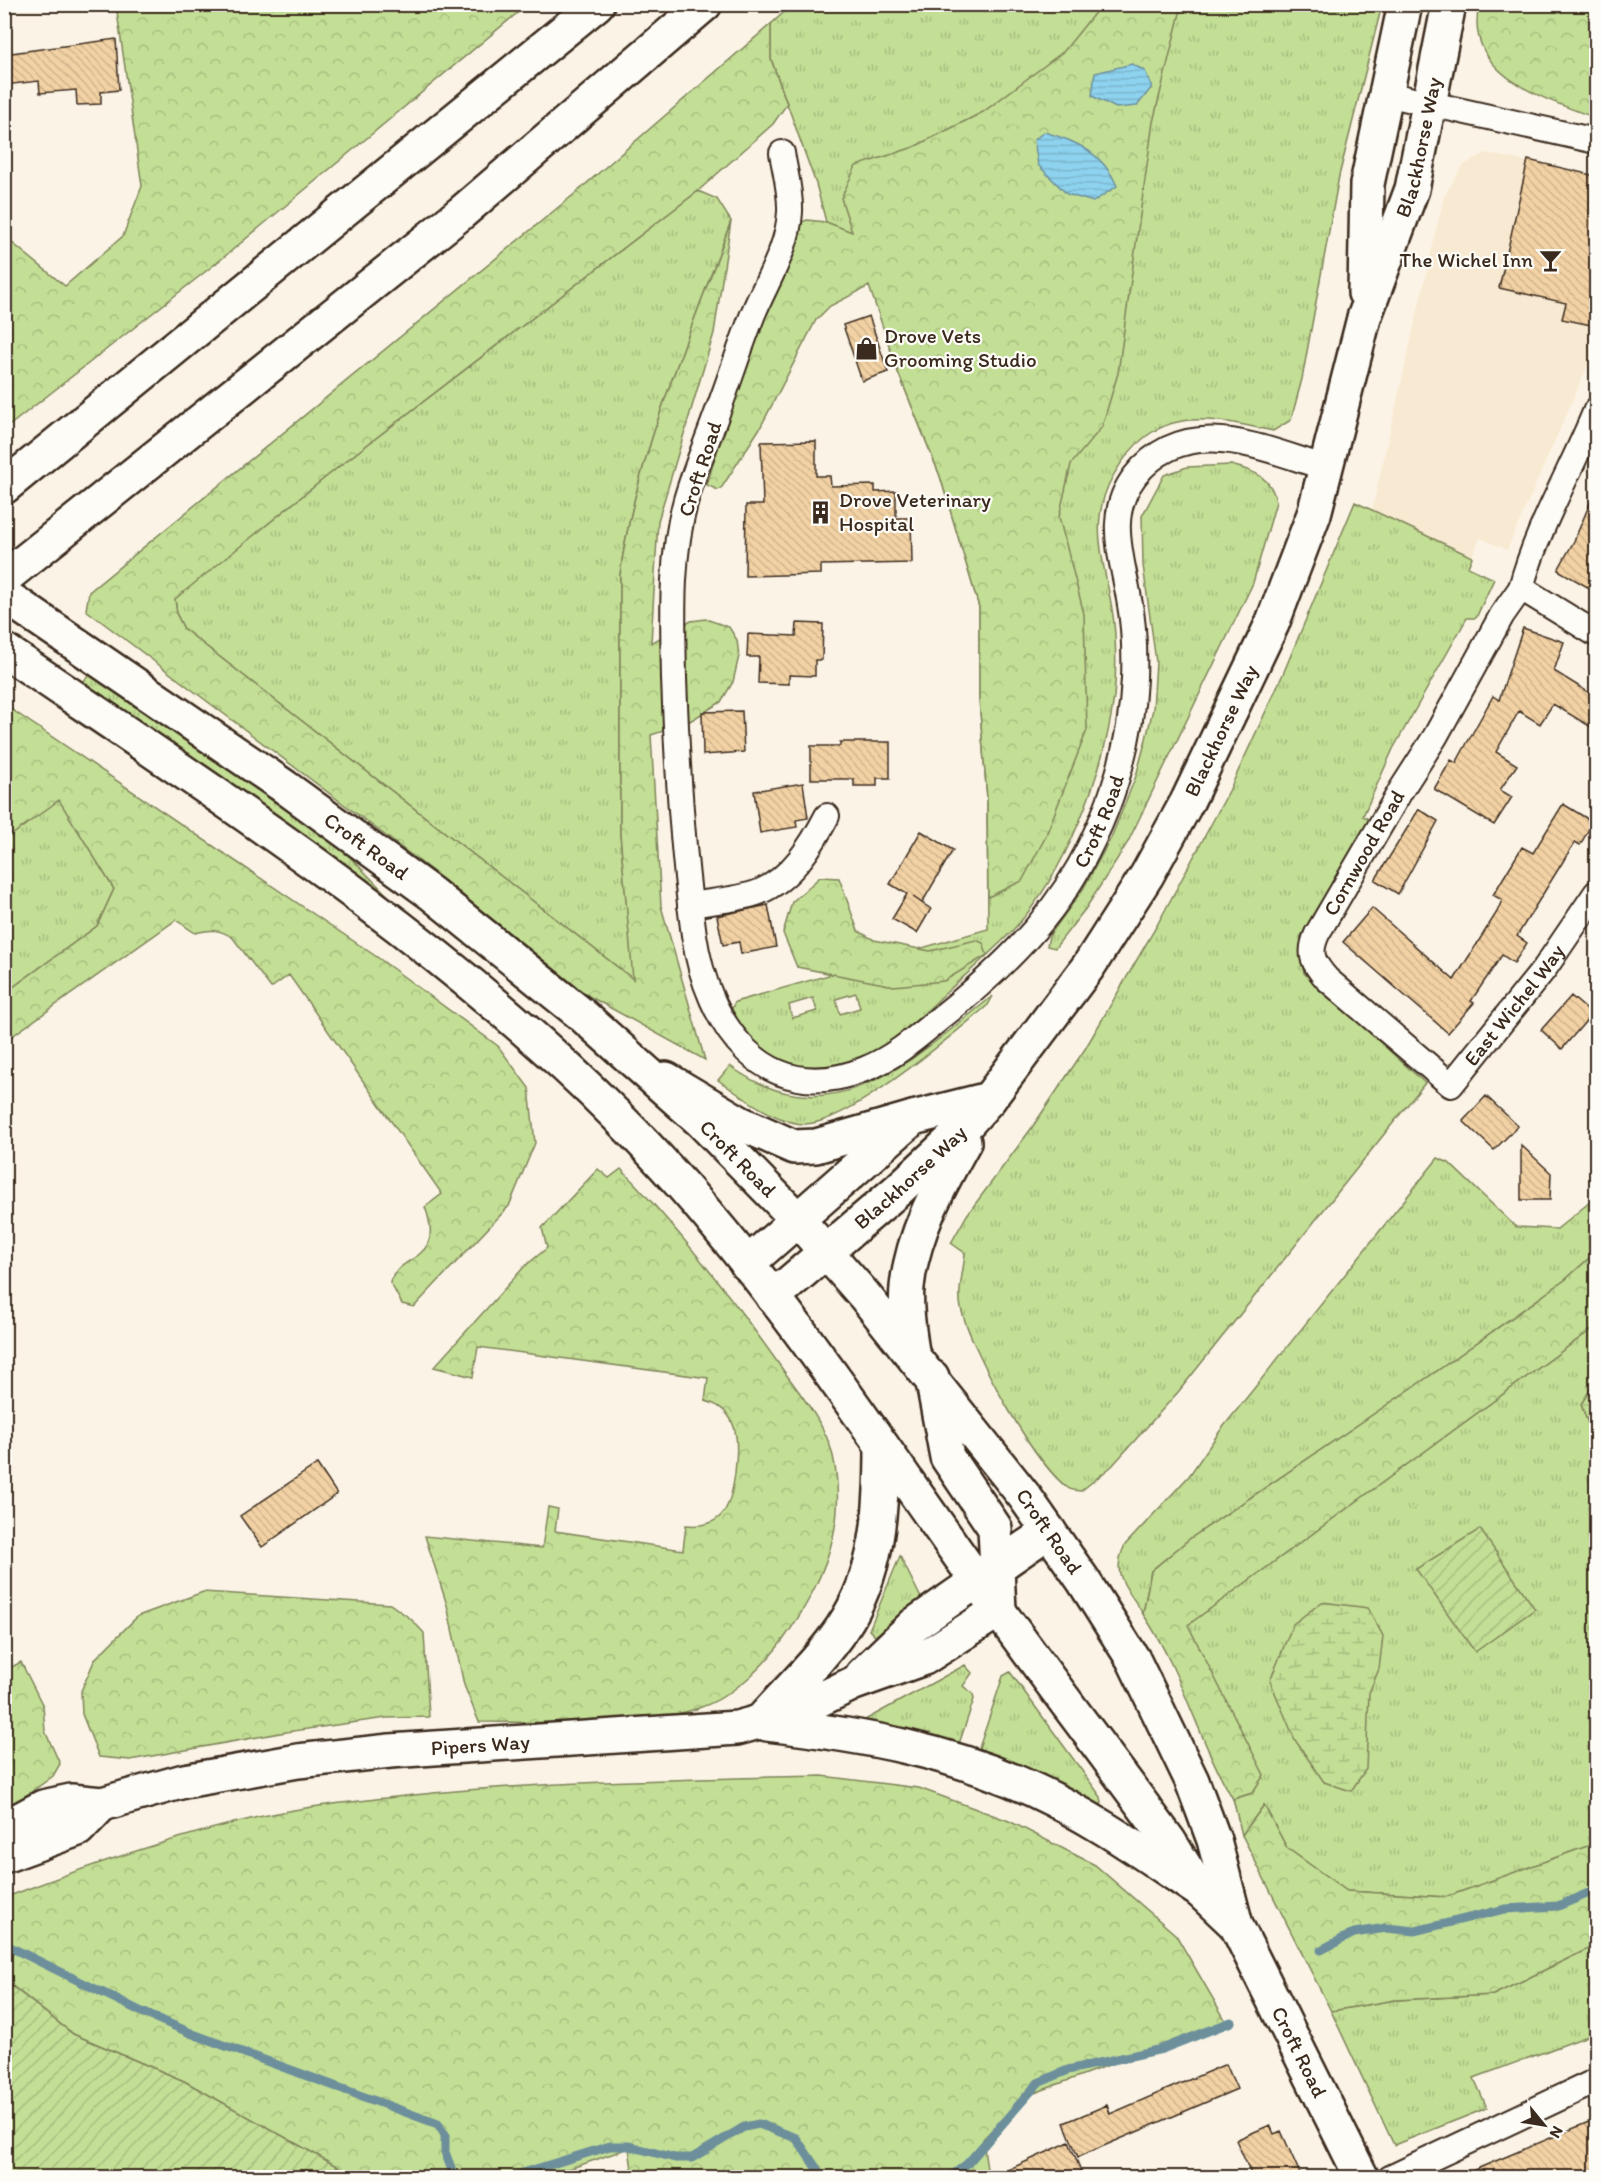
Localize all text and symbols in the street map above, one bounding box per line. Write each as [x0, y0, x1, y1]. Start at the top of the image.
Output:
street label: Blackhorse Way [1390, 75, 1446, 221]
place label: The Wichel Inn [1399, 247, 1533, 272]
bar icon: The Wichel Inn [1538, 247, 1564, 273]
place label: Drove Vets Grooming Studio [884, 323, 1037, 372]
shop icon: Drove Vets Grooming Studio [853, 335, 879, 361]
street label: Croft Road [672, 418, 727, 520]
place label: Drove Veterinary Hospital [839, 487, 991, 536]
building icon: Drove Veterinary Hospital [808, 499, 834, 525]
street label: Blackhorse Way [1179, 660, 1263, 800]
street label: Croft Road [1068, 771, 1129, 872]
street label: Cornwood Road [1318, 786, 1410, 920]
street label: Croft Road [319, 807, 414, 885]
street label: East Wichel Way [1458, 939, 1570, 1071]
street label: Croft Road [695, 1114, 782, 1203]
street label: Blackhorse Way [849, 1120, 972, 1234]
street label: Croft Road [1011, 1483, 1088, 1579]
street label: Pipers Way [430, 1729, 531, 1760]
street label: Croft Road [1266, 2002, 1333, 2102]
north arrow [1514, 2095, 1574, 2155]
text: N [1546, 2123, 1567, 2142]

